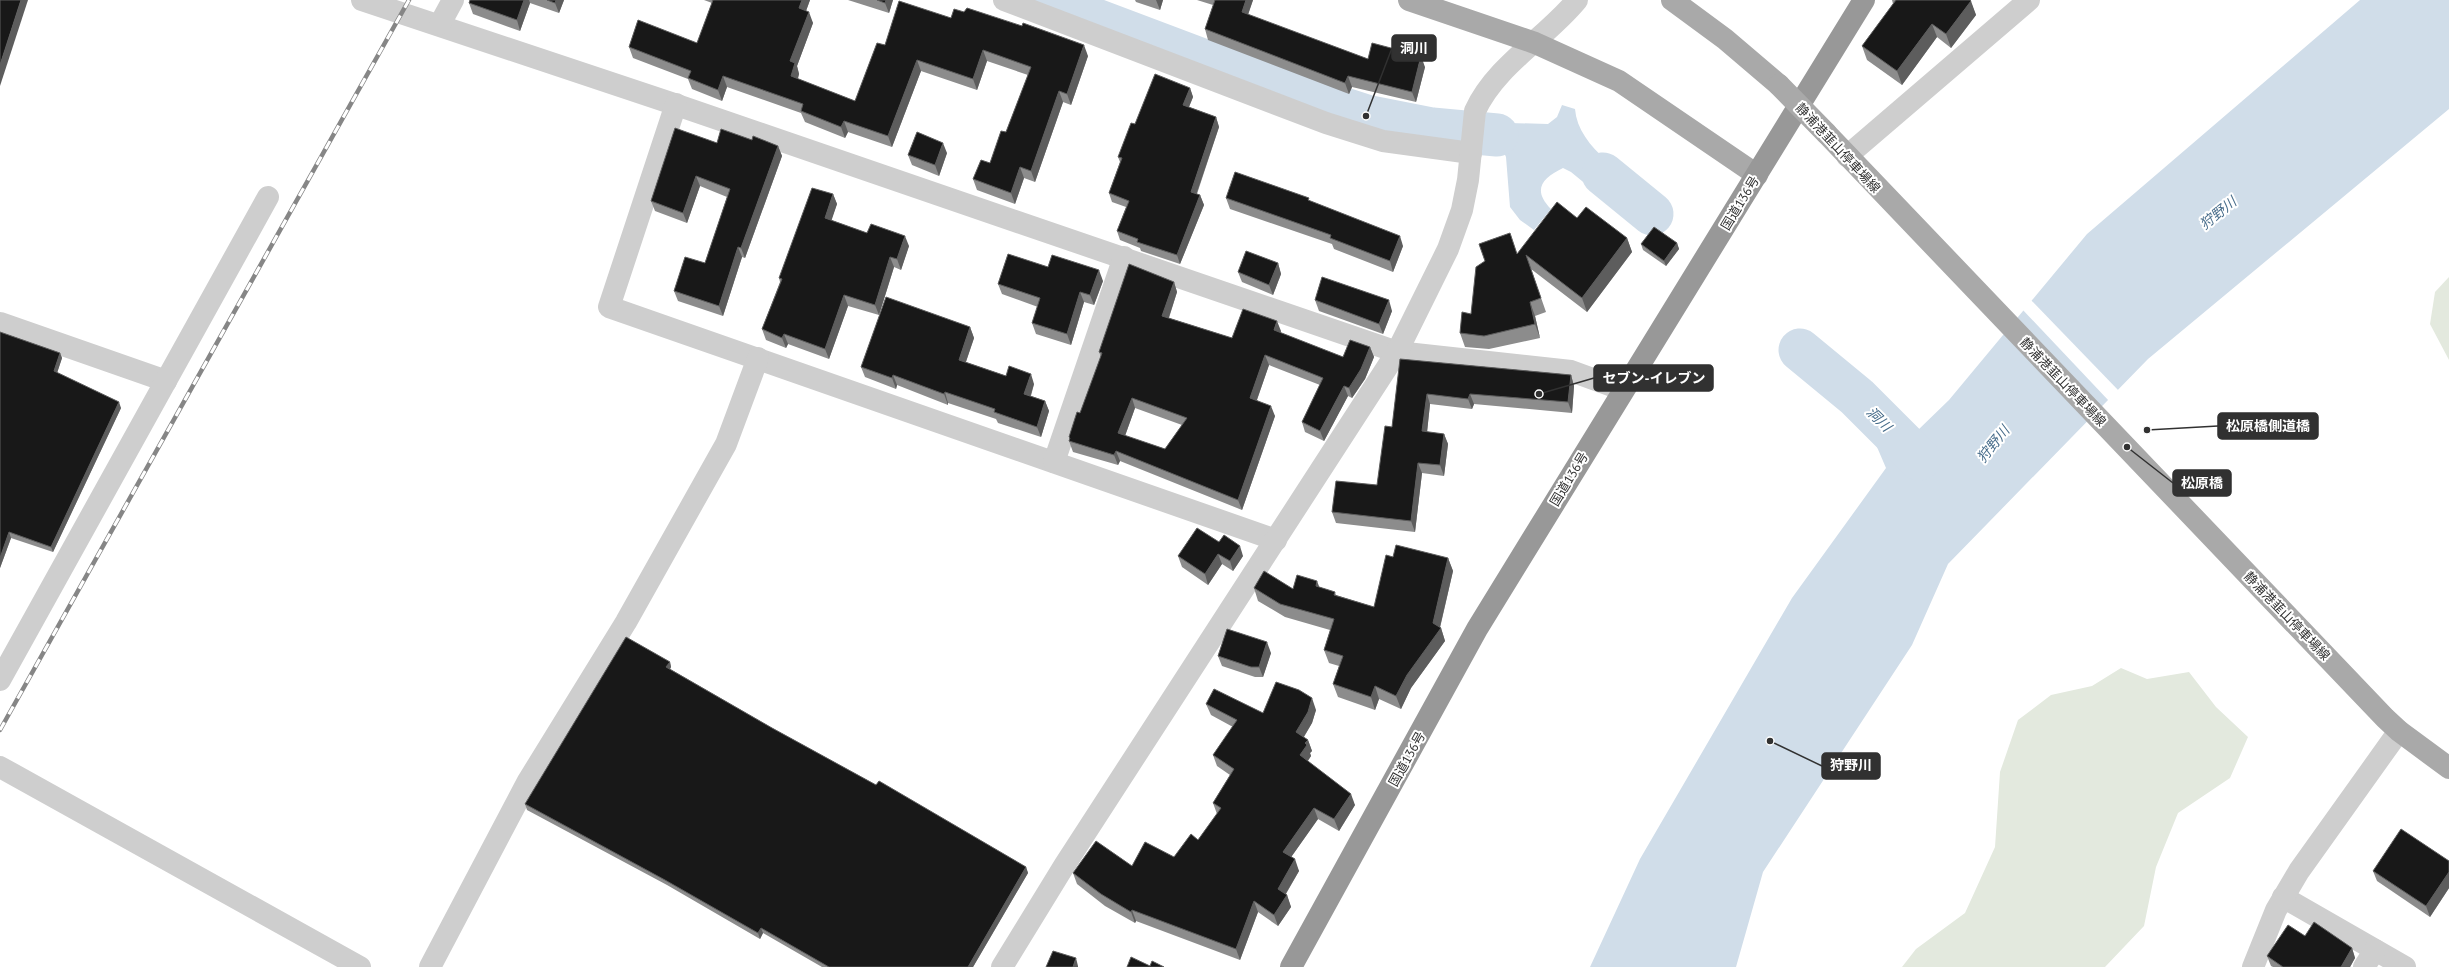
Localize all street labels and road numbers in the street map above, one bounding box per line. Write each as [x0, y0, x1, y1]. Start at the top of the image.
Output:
street label: 静浦港韮山停車場線 [1792, 99, 1884, 197]
street label: 国道136号 [1717, 173, 1763, 233]
street label: 静浦港韮山停車場線 [2016, 334, 2110, 430]
street label: 国道136号 [1546, 449, 1592, 509]
street label: 静浦港韮山停車場線 [2240, 568, 2334, 664]
street label: 国道136号 [1385, 729, 1429, 789]

